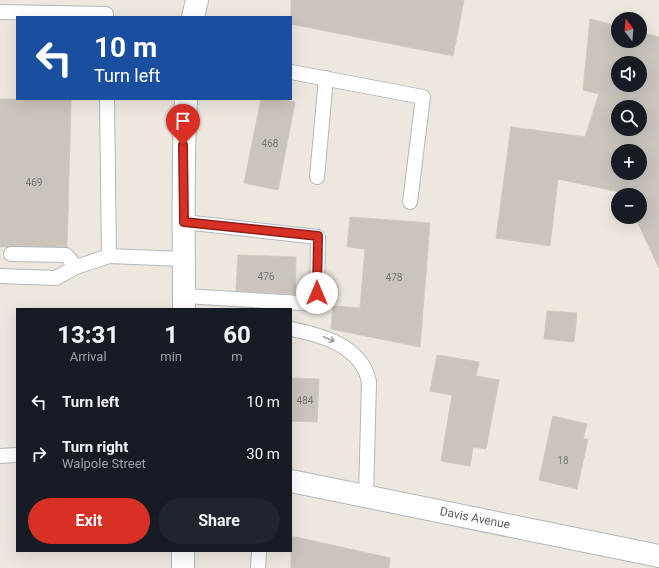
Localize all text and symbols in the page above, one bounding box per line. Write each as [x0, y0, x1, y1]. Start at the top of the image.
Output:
north arrow [611, 12, 647, 48]
map controls [611, 12, 647, 224]
text: 10 m [94, 31, 157, 64]
icon: left [28, 32, 80, 84]
button: sound [611, 56, 647, 92]
text: Turn left [94, 65, 160, 86]
button: search [611, 100, 647, 136]
pin [166, 104, 200, 145]
icon: arrive [172, 110, 194, 132]
house number: 468 [262, 138, 279, 149]
button: + [611, 144, 647, 180]
house number: 469 [26, 177, 42, 188]
button: − [611, 188, 647, 224]
house number: 476 [258, 271, 275, 282]
position arrow [296, 272, 338, 314]
house number: 478 [386, 272, 403, 283]
text: 13:31 [57, 321, 119, 349]
text: 1 [164, 321, 178, 349]
text: 60 [223, 321, 251, 349]
one-way arrow [322, 336, 334, 343]
text: Arrival [70, 349, 107, 364]
text: min [160, 349, 182, 364]
text: m [231, 349, 243, 364]
icon: left [28, 391, 50, 413]
text: Turn left [62, 393, 119, 411]
text: 10 m [246, 393, 280, 411]
house number: 484 [297, 395, 314, 406]
text: Turn right [62, 438, 128, 456]
icon: right [28, 443, 50, 465]
text: 30 m [246, 445, 280, 463]
house number: 18 [557, 455, 569, 466]
text: Walpole Street [62, 456, 146, 471]
button: Exit [28, 498, 150, 544]
button: Share [158, 498, 280, 544]
street label: Davis Avenue [439, 504, 511, 532]

